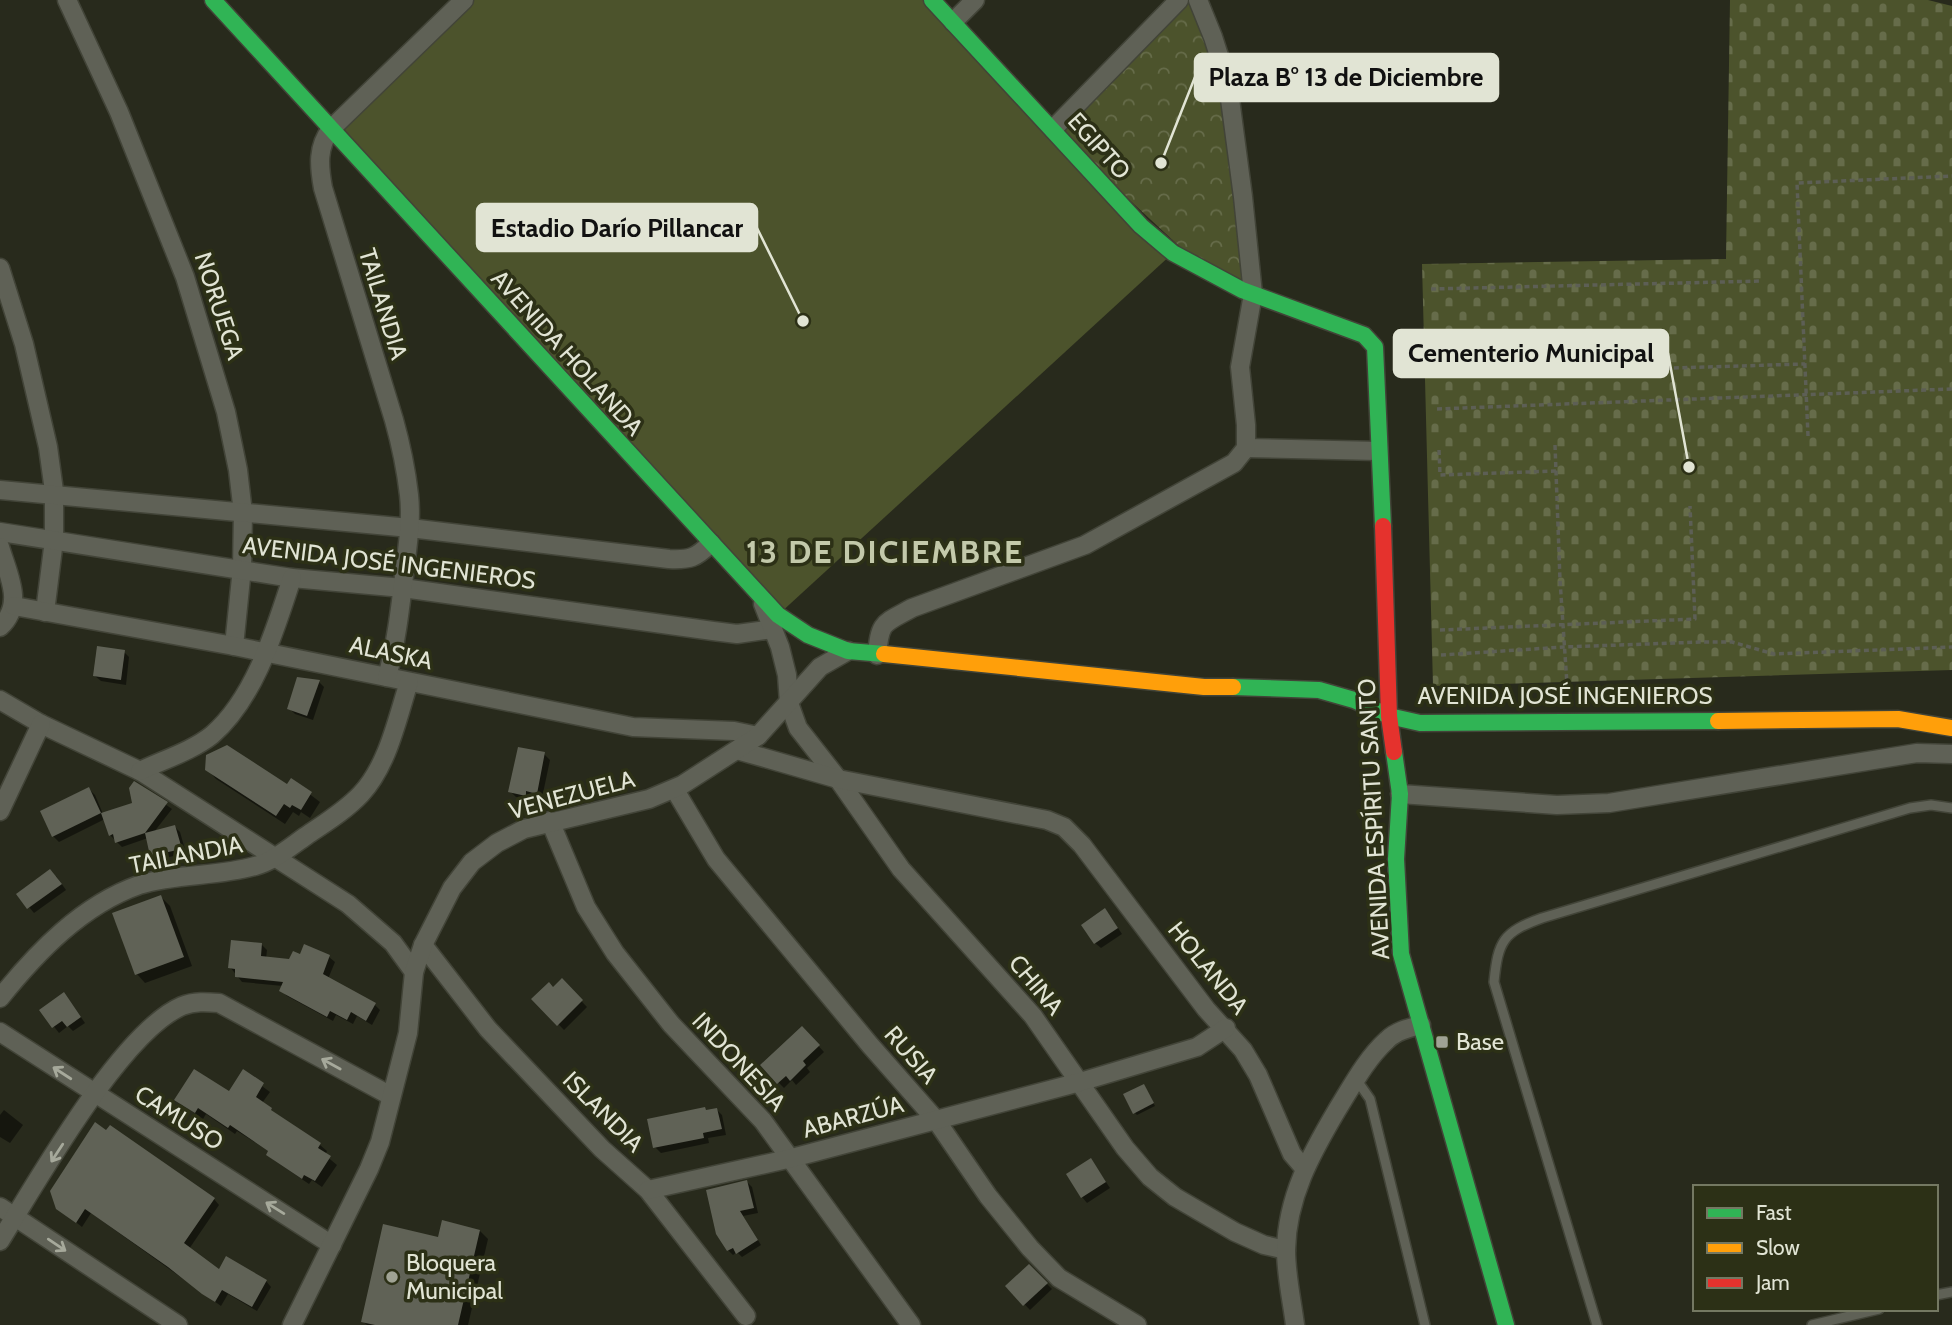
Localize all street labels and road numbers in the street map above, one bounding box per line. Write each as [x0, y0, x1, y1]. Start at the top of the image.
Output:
street label: EGIPTO [1062, 106, 1137, 185]
street label: TAILANDIA [353, 245, 414, 363]
street label: NORUEGA [189, 248, 251, 363]
street label: AVENIDA HOLANDA [485, 264, 650, 442]
street label: AVENIDA JOSÉ INGENIEROS [241, 530, 537, 595]
street label: ALASKA [347, 630, 435, 675]
street label: AVENIDA ESPÍRITU SANTO [1352, 678, 1395, 960]
street label: AVENIDA JOSÉ INGENIEROS [1418, 681, 1712, 710]
street label: VENEZUELA [506, 764, 638, 825]
street label: TAILANDIA [127, 829, 245, 880]
street label: HOLANDA [1162, 915, 1255, 1020]
street label: CHINA [1003, 949, 1070, 1021]
street label: INDONESIA [686, 1006, 792, 1117]
street label: RUSIA [879, 1020, 944, 1090]
street label: ISLANDIA [557, 1065, 650, 1158]
street label: CAMUSO [130, 1079, 229, 1156]
street label: ABARZÚA [799, 1089, 907, 1144]

